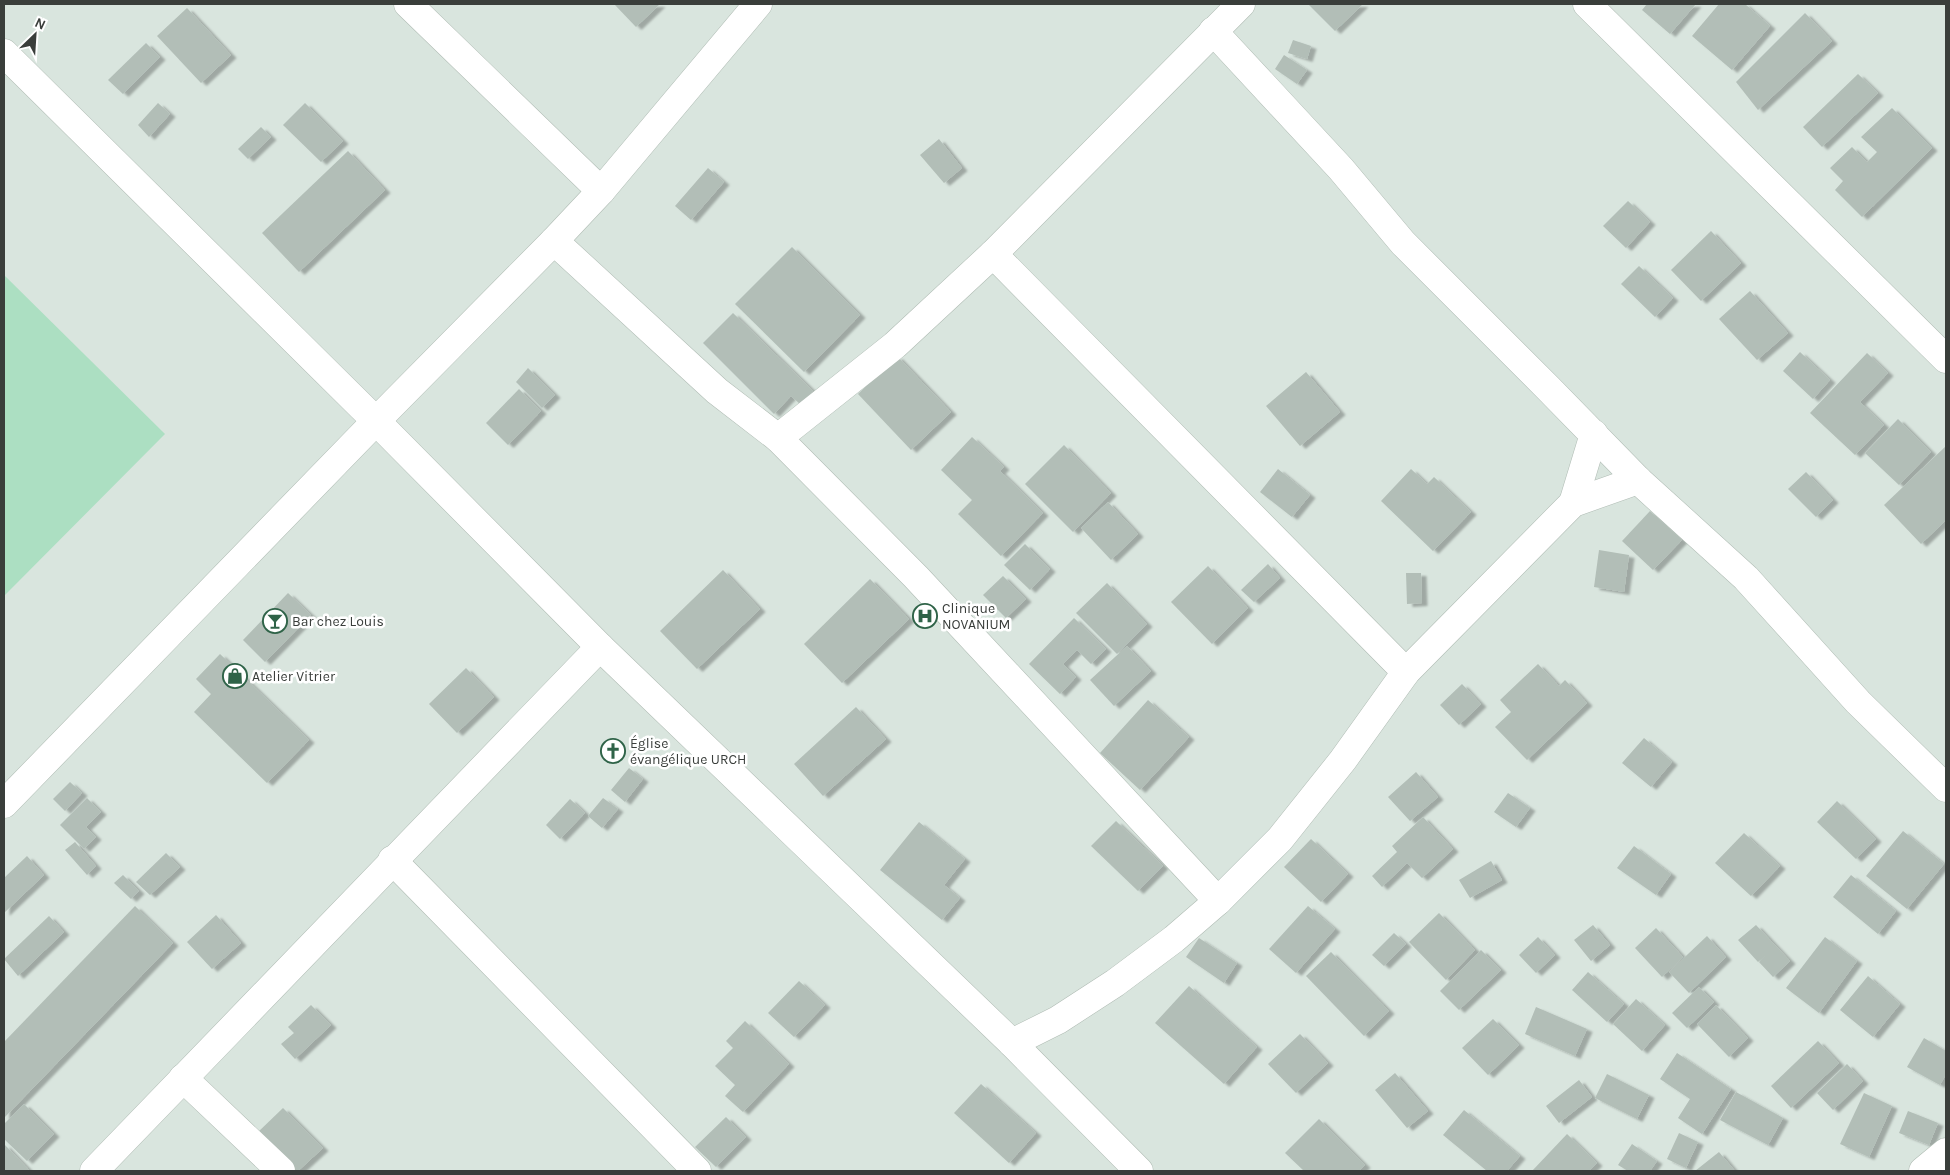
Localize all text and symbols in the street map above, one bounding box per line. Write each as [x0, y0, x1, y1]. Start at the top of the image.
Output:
north arrow [10, 10, 60, 60]
text: N [32, 14, 48, 33]
place label: Clinique NOVANIUM [942, 600, 1010, 633]
hospital icon: Clinique NOVANIUM [912, 603, 938, 629]
bar icon: Bar chez Louis [262, 608, 288, 634]
place label: Bar chez Louis [292, 613, 384, 630]
shop icon: Atelier Vitrier [222, 663, 248, 689]
place label: Atelier Vitrier [252, 668, 336, 685]
place label: Église évangélique URCH [630, 734, 746, 768]
church icon: Église évangélique URCH [600, 738, 626, 764]

